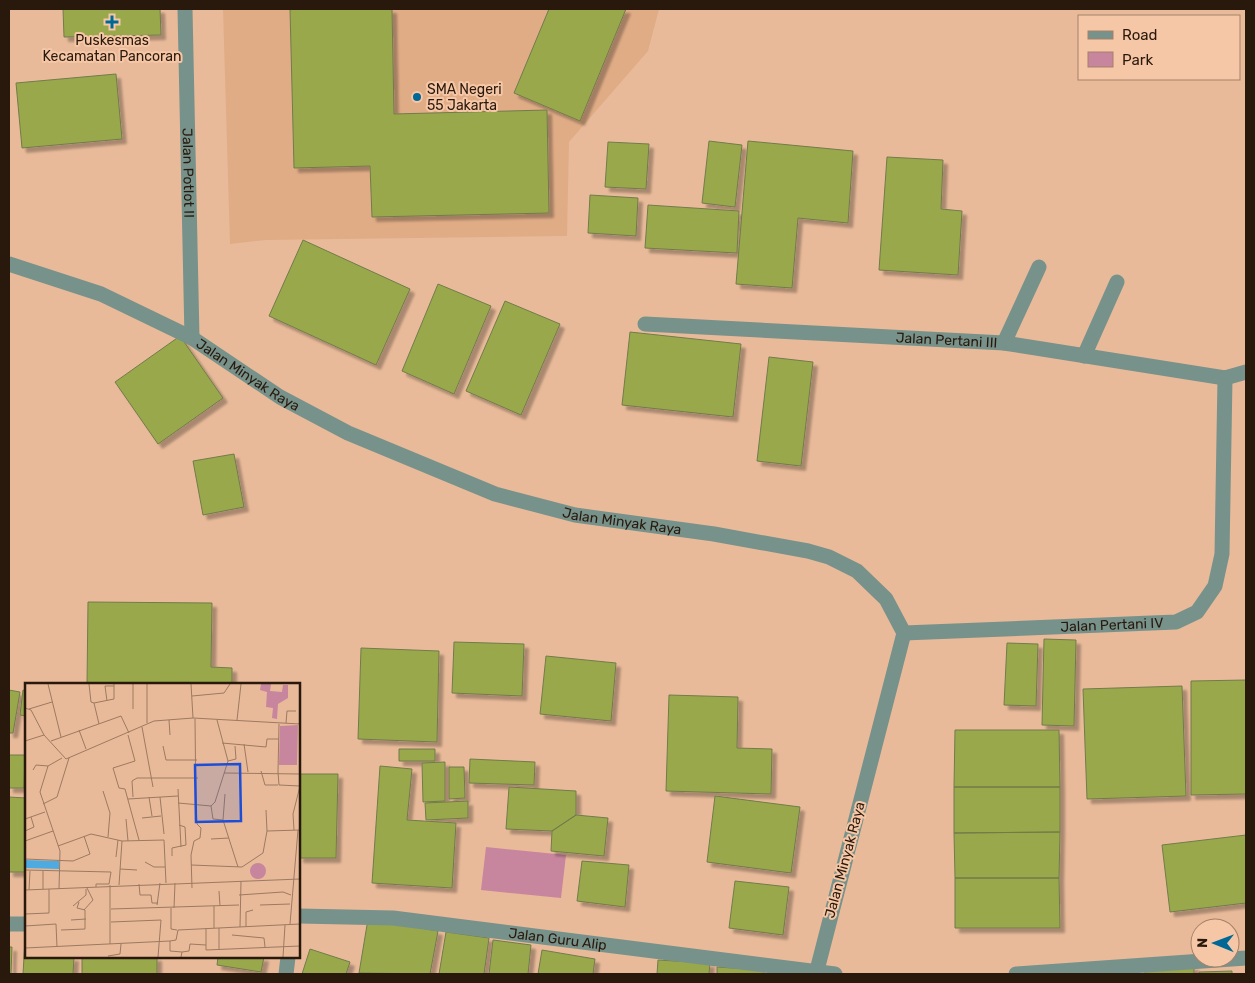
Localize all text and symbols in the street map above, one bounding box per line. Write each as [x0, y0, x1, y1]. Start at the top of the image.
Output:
marker: Puskesmas Kecamatan Pancoran [105, 15, 119, 29]
legend [1078, 15, 1240, 80]
text: Road [1122, 26, 1158, 44]
place label: Puskesmas Kecamatan Pancoran [43, 32, 181, 65]
text: Park [1122, 51, 1153, 69]
place label: SMA Negeri 55 Jakarta [427, 81, 502, 114]
marker: SMA Negeri 55 Jakarta [411, 91, 423, 103]
street label: Jalan Potlot II [179, 128, 198, 218]
street label: Jalan Pertani III [895, 329, 998, 351]
street label: Jalan Minyak Raya [193, 335, 303, 414]
street label: Jalan Minyak Raya [561, 504, 683, 538]
street label: Jalan Pertani IV [1060, 614, 1164, 635]
inset map [25, 683, 300, 958]
street label: Jalan Minyak Raya [821, 800, 869, 920]
north arrow [1190, 918, 1240, 968]
street label: Jalan Guru Alip [507, 924, 608, 954]
text: N [1194, 938, 1211, 948]

